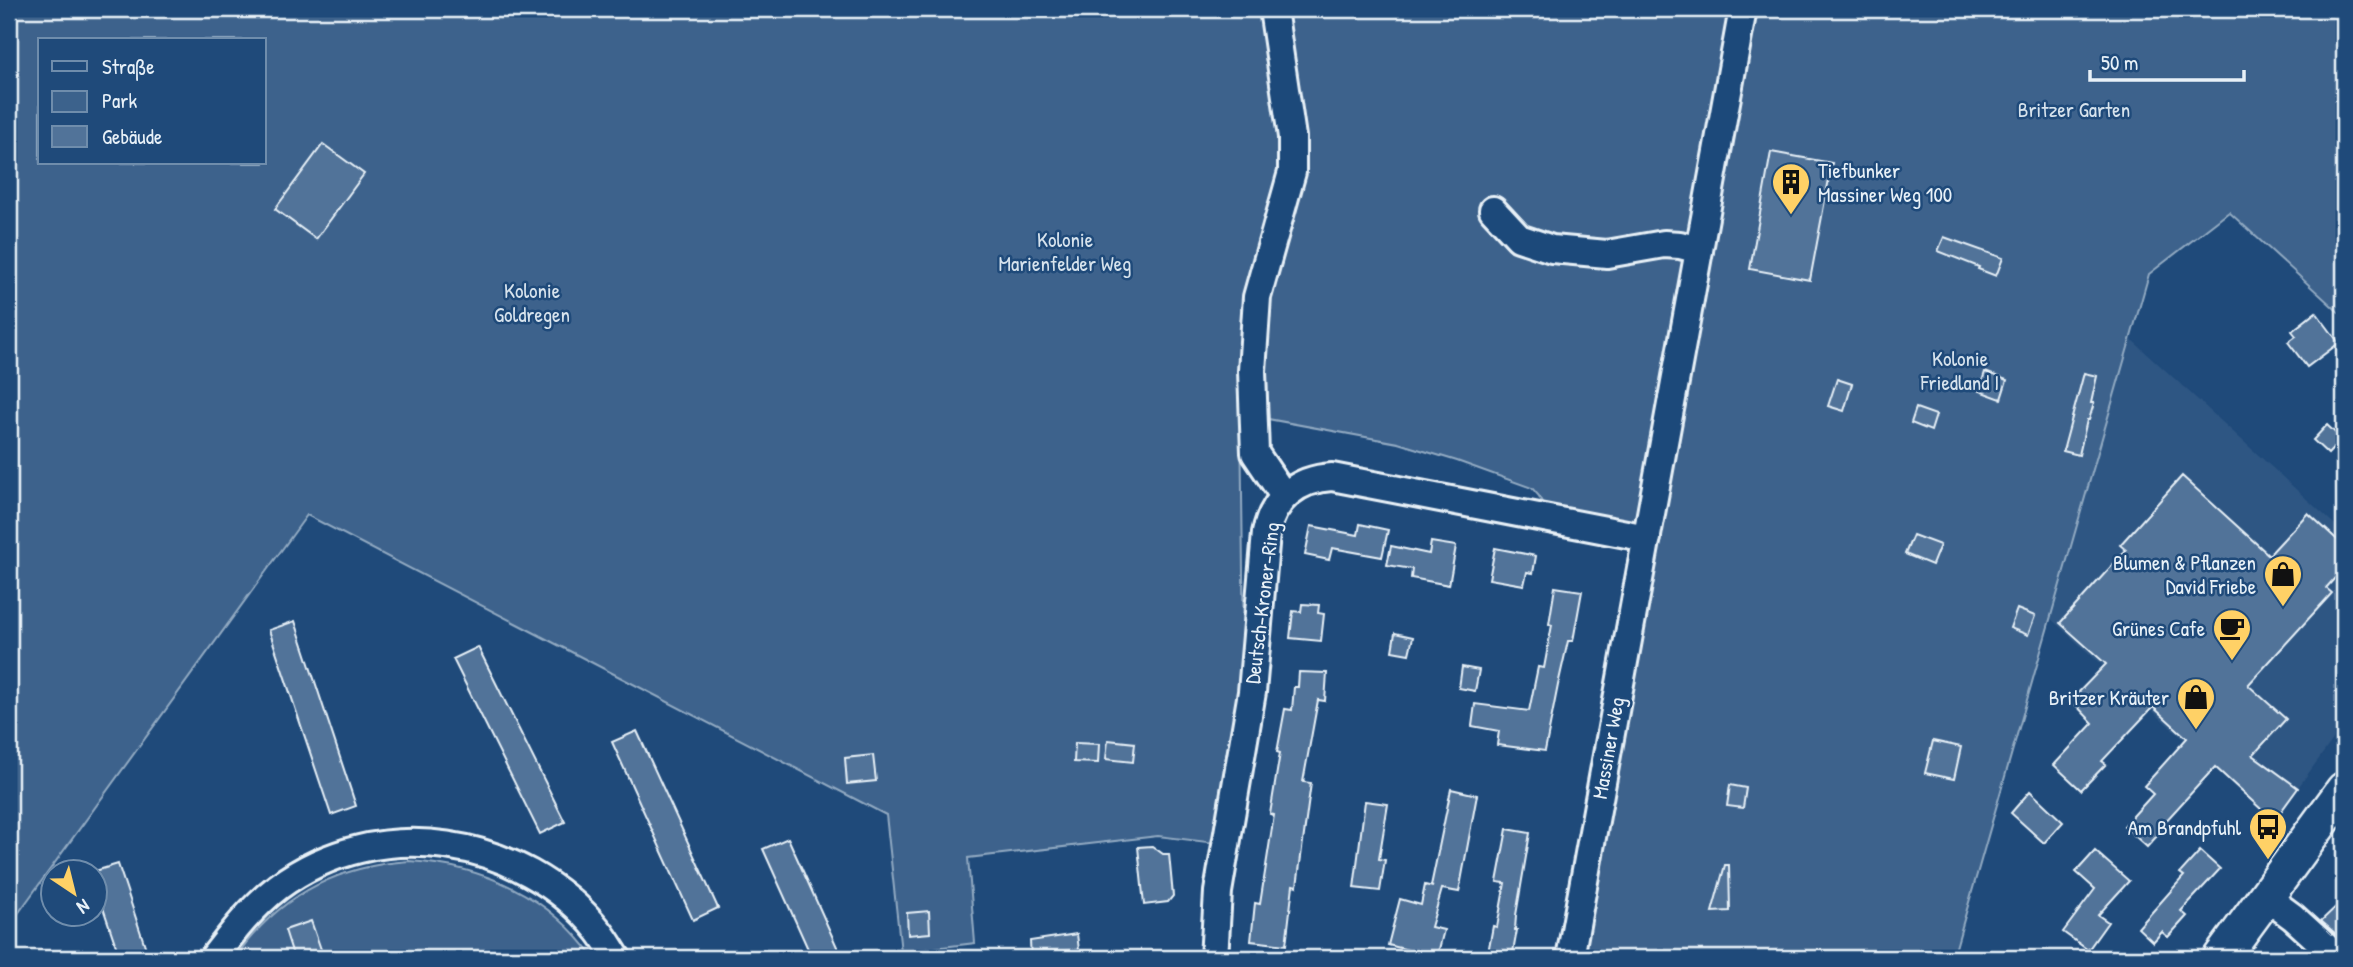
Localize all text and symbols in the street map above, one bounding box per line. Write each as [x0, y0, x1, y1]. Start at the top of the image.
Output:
legend [38, 38, 266, 164]
scale bar [2090, 38, 2244, 82]
text: 50 m [2101, 48, 2138, 77]
text: Straße [102, 52, 155, 81]
text: Park [102, 86, 137, 115]
park label: Britzer Garten [2018, 95, 2130, 124]
text: Gebäude [102, 122, 162, 151]
place label: Tiefbunker Massiner Weg 100 [1818, 156, 1952, 209]
building icon: Tiefbunker Massiner Weg 100 [1770, 161, 1812, 216]
park label: Kolonie Marienfelder Weg [999, 225, 1131, 278]
park label: Kolonie Goldregen [494, 276, 570, 329]
park label: Kolonie Friedland I [1920, 344, 1999, 397]
street label: Deutsch-Kroner-Ring [1238, 521, 1286, 685]
place label: Blumen & Pflanzen David Friebe [2113, 548, 2256, 601]
shop icon: Blumen & Pflanzen David Friebe [2262, 553, 2304, 608]
cafe icon: Grünes Cafe [2211, 607, 2253, 662]
place label: Grünes Cafe [2112, 614, 2205, 643]
shop icon: Britzer Kräuter [2175, 676, 2217, 731]
place label: Britzer Kräuter [2049, 683, 2169, 712]
street label: Massiner Weg [1585, 695, 1631, 801]
bus stop icon: Am Brandpfuhl [2247, 806, 2289, 861]
place label: Am Brandpfuhl [2128, 813, 2241, 842]
north arrow [38, 858, 108, 928]
text: N [72, 893, 95, 920]

